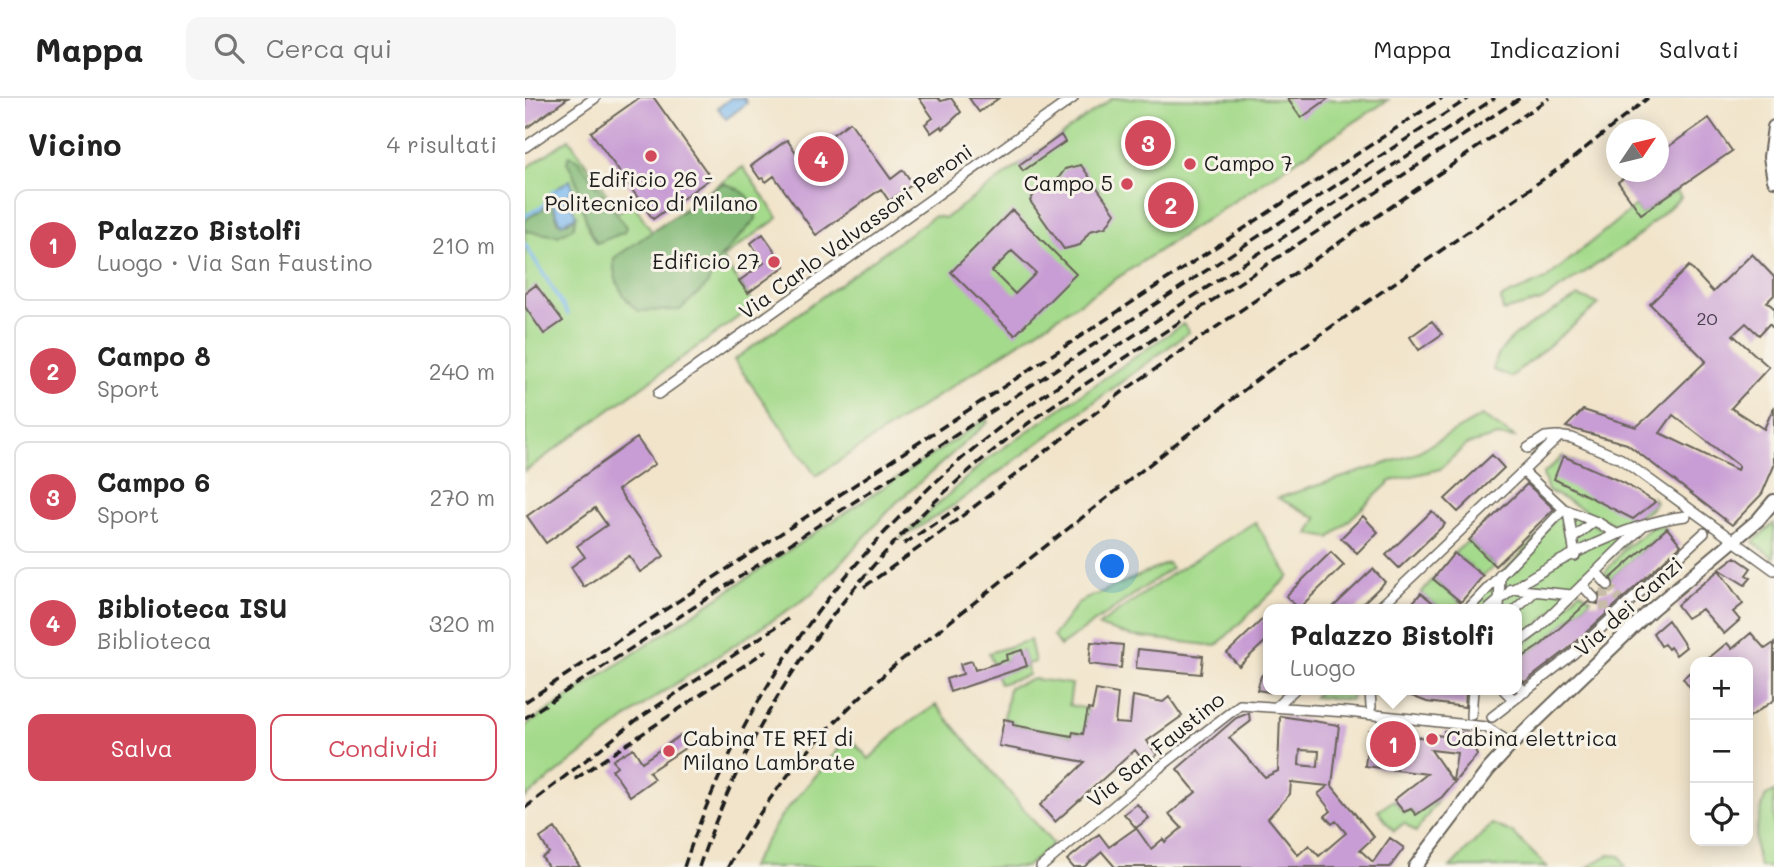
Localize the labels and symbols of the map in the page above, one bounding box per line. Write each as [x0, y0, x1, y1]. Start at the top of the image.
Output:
pin: 3 [1125, 117, 1171, 169]
north arrow [1606, 119, 1669, 182]
pin: 4 [798, 133, 844, 185]
street label: Via Carlo Valvassori Peroni [733, 137, 977, 325]
marker: Edificio 26 - Politecnico di Milano [643, 148, 659, 164]
place label: Campo 7 [1204, 149, 1293, 176]
marker: Campo 7 [1182, 156, 1198, 172]
place label: Edificio 26 - Politecnico di Milano [544, 165, 758, 216]
place label: Campo 5 [1024, 169, 1113, 196]
marker: Campo 5 [1119, 176, 1135, 192]
pin: 2 [1148, 179, 1194, 231]
place label: Edificio 27 [652, 247, 760, 274]
marker: Edificio 27 [766, 254, 782, 270]
house number: 20 [1696, 306, 1718, 330]
your location [1095, 549, 1129, 583]
street label: Via dei Canzi [1568, 550, 1688, 662]
street label: Via San Faustino [1081, 685, 1229, 813]
pin: 1 [1370, 718, 1416, 770]
place label: Cabina TE RFI di Milano Lambrate [683, 724, 855, 775]
place label: Cabina elettrica [1446, 724, 1617, 751]
marker: Cabina elettrica [1424, 731, 1440, 747]
marker: Cabina TE RFI di Milano Lambrate [661, 743, 677, 759]

